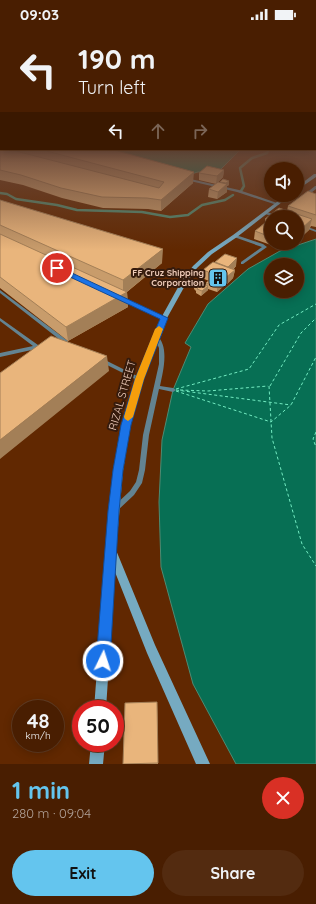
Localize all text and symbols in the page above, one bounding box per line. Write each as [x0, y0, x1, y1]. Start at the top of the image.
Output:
text: 09:03 [20, 5, 59, 24]
text: 190 m [78, 41, 156, 76]
icon: left [12, 44, 64, 96]
text: Turn left [78, 76, 146, 99]
icon: left [105, 120, 127, 142]
icon: ahead [147, 120, 169, 142]
icon: right [189, 120, 211, 142]
map controls [264, 162, 304, 298]
button: sound [264, 162, 304, 202]
button: search [264, 210, 304, 250]
pin [40, 251, 74, 285]
icon: arrive [46, 257, 68, 279]
button: layers [264, 258, 304, 298]
place label: FF Cruz Shipping Corporation [132, 267, 204, 288]
building icon: FF Cruz Shipping Corporation [207, 267, 229, 289]
street label: RIZAL STREET [105, 358, 139, 432]
position arrow [82, 640, 124, 682]
speed limit sign: 50 [72, 700, 124, 752]
text: 48 [27, 708, 49, 733]
text: km/h [25, 729, 51, 742]
text: 1 min [12, 775, 70, 805]
button: close [262, 777, 304, 819]
text: 280 m · 09:04 [12, 805, 91, 821]
button: Exit [12, 850, 154, 896]
button: Share [162, 850, 304, 896]

